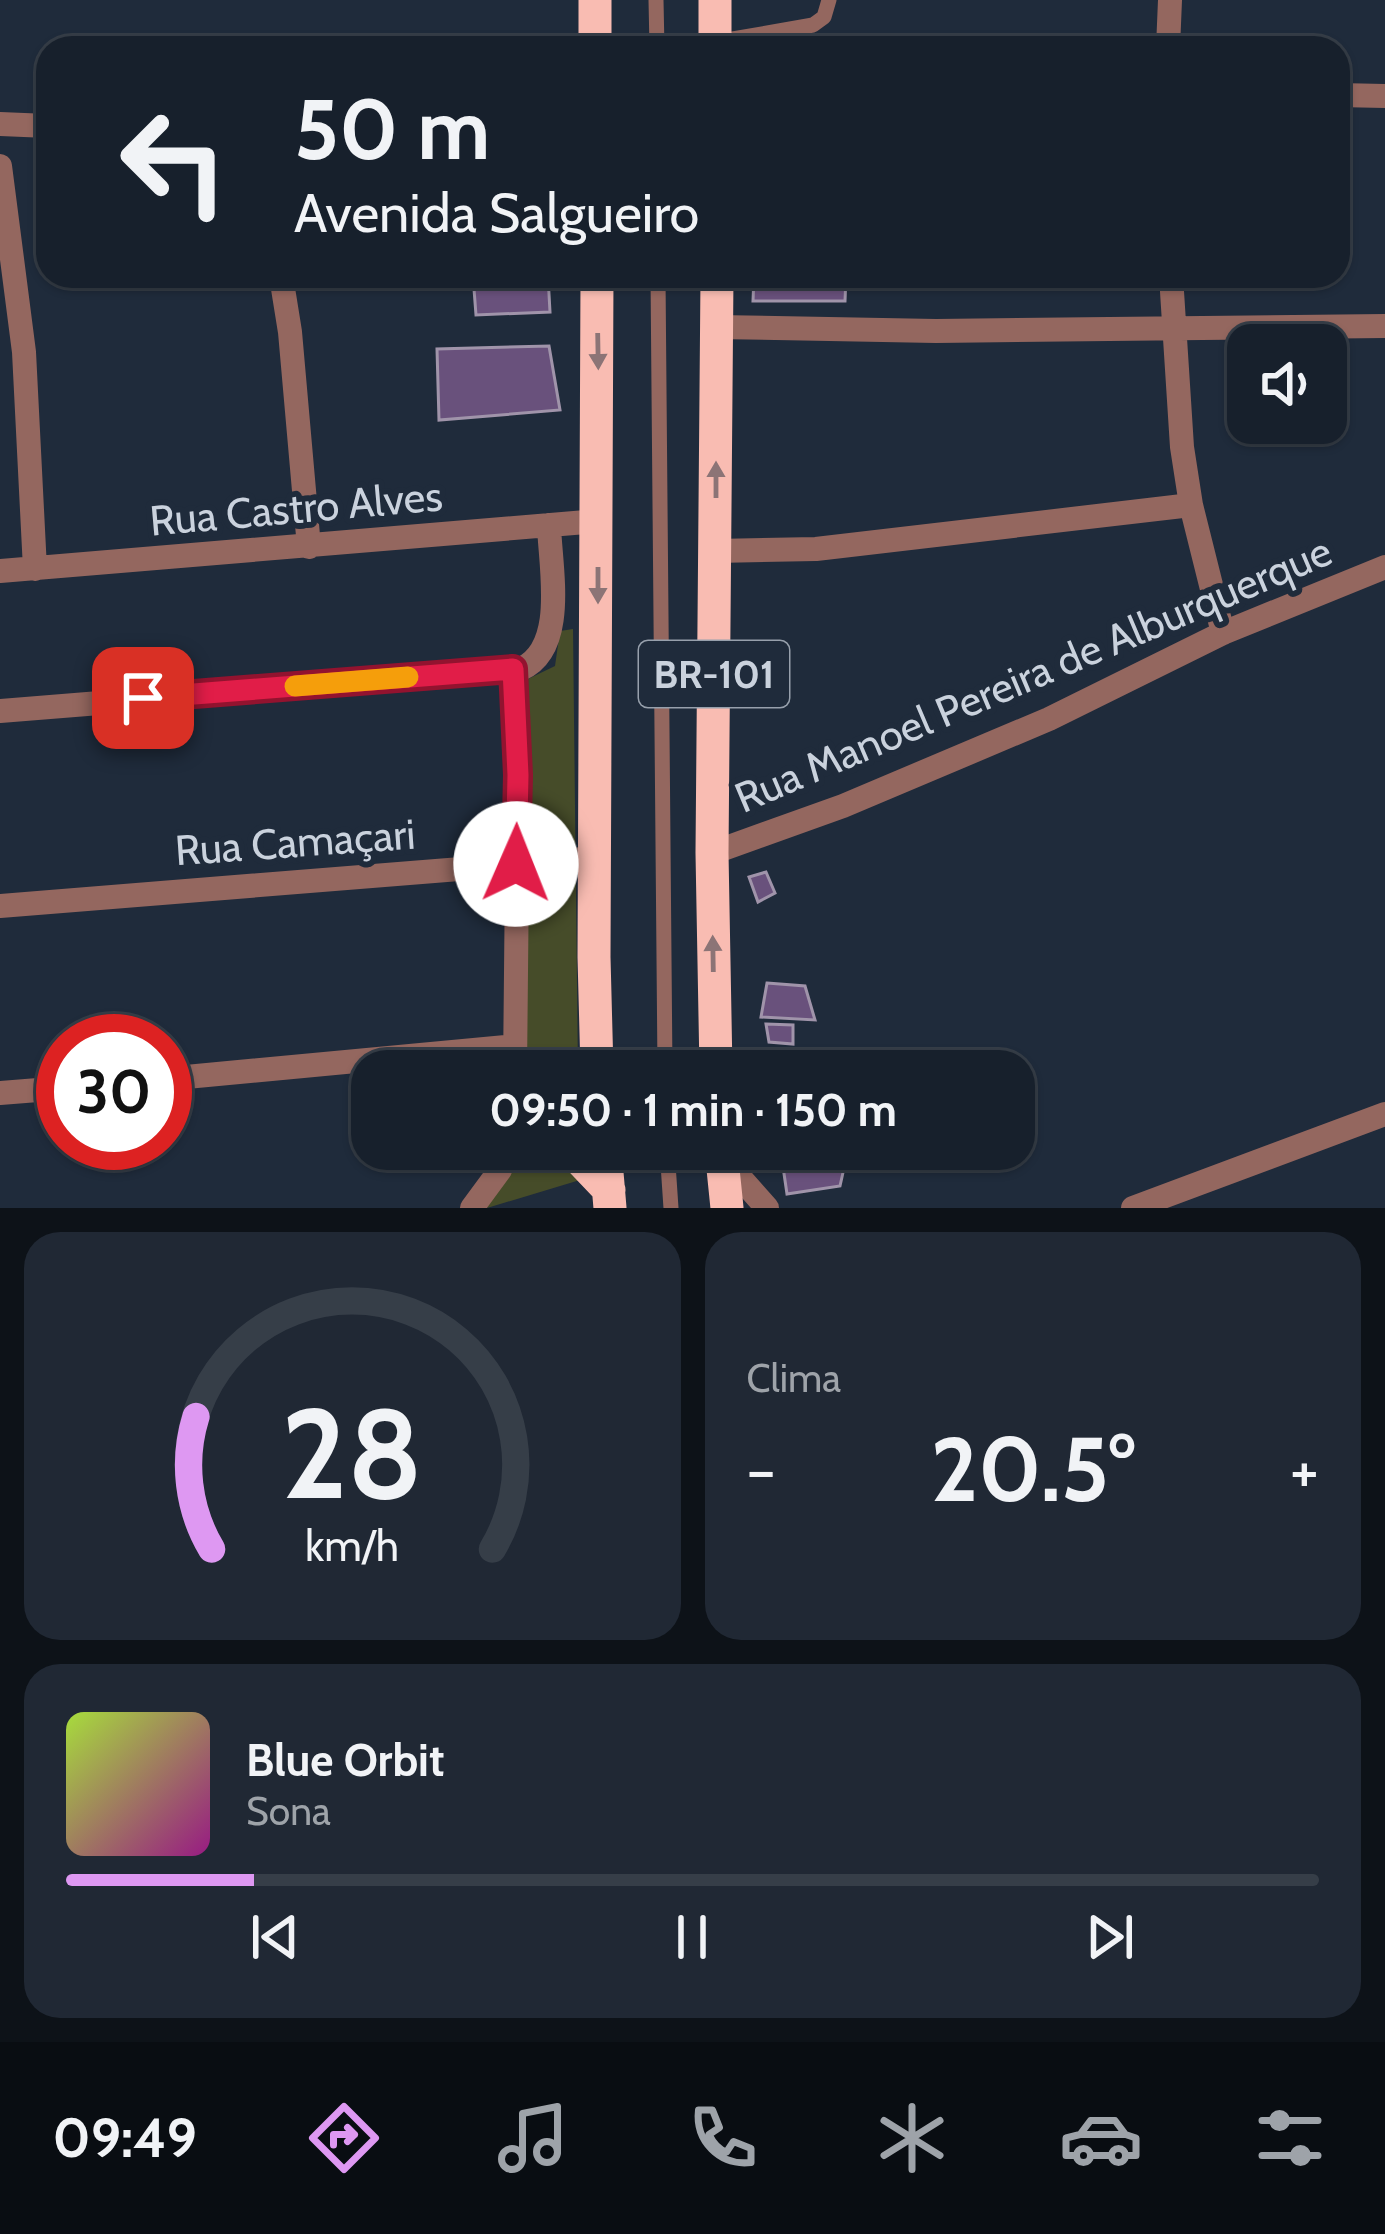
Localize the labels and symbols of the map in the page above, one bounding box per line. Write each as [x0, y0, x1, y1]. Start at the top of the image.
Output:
one-way arrow [588, 333, 607, 371]
one-way arrow [706, 460, 726, 498]
street label: Rua Castro Alves [147, 469, 445, 547]
street label: Rua Manoel Pereira de Alburquerque [727, 524, 1339, 824]
one-way arrow [588, 567, 608, 605]
road number: BR-101 [639, 641, 789, 707]
pin [92, 647, 194, 749]
position arrow [453, 801, 579, 927]
street label: Rua Camaçari [173, 808, 417, 876]
one-way arrow [703, 934, 722, 972]
speed limit sign: 30 [36, 1014, 192, 1170]

